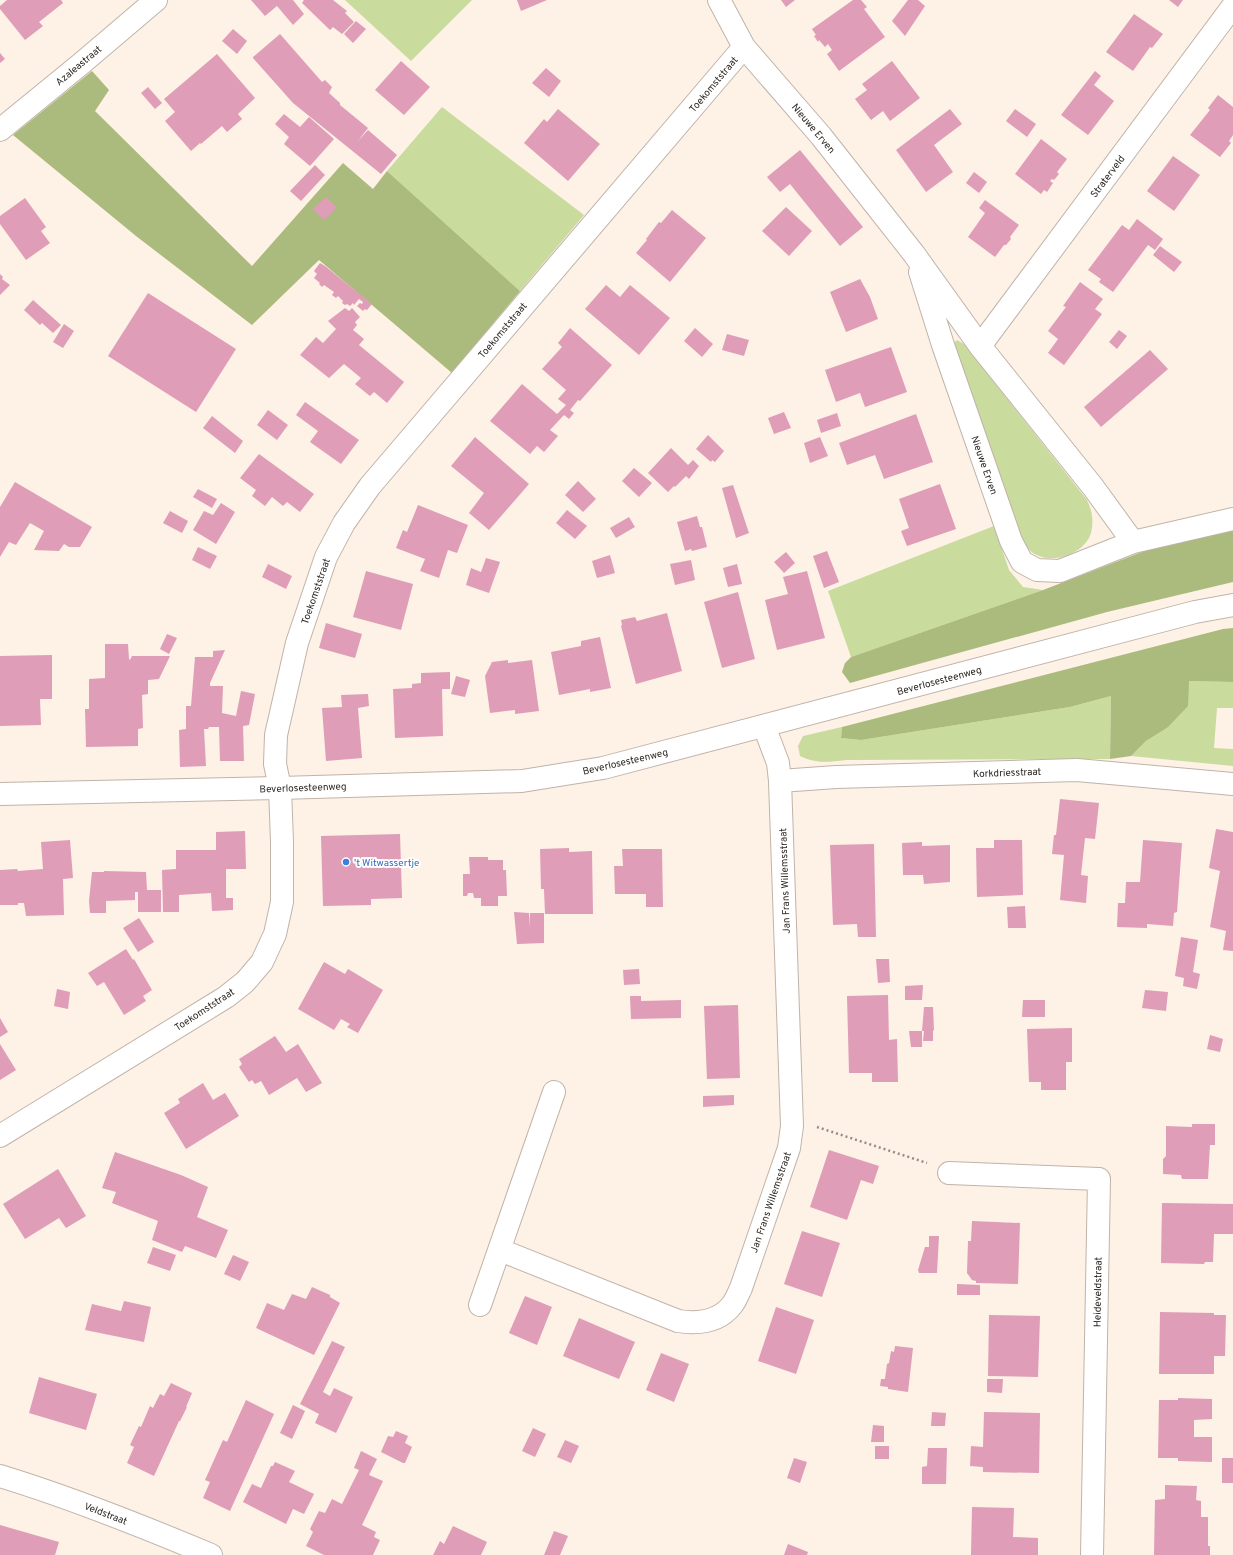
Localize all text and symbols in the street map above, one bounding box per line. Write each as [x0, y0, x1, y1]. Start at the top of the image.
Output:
street label: Azaleastraat [53, 43, 105, 89]
street label: Toekomststraat [687, 54, 742, 116]
street label: Nieuwe Erven [788, 101, 838, 157]
street label: Straterveld [1088, 153, 1128, 201]
street label: Toekomststraat [476, 300, 531, 362]
street label: Nieuwe Erven [967, 434, 1000, 497]
street label: Toekomststraat [299, 556, 334, 626]
street label: Beverlosesteenweg [896, 664, 983, 699]
street label: Beverlosesteenweg [581, 746, 669, 779]
street label: Korkdriesstraat [973, 766, 1042, 781]
street label: Beverlosesteenweg [259, 780, 347, 797]
street label: Jan Frans Willemsstraat [777, 828, 794, 934]
marker: 't Witwassertje [341, 857, 351, 867]
place label: 't Witwassertje [354, 857, 419, 870]
street label: Toekomststraat [172, 986, 238, 1035]
street label: Jan Frans Willemsstraat [748, 1150, 795, 1255]
street label: Heideveldstraat [1091, 1257, 1106, 1327]
street label: Veldstraat [82, 1500, 129, 1529]

